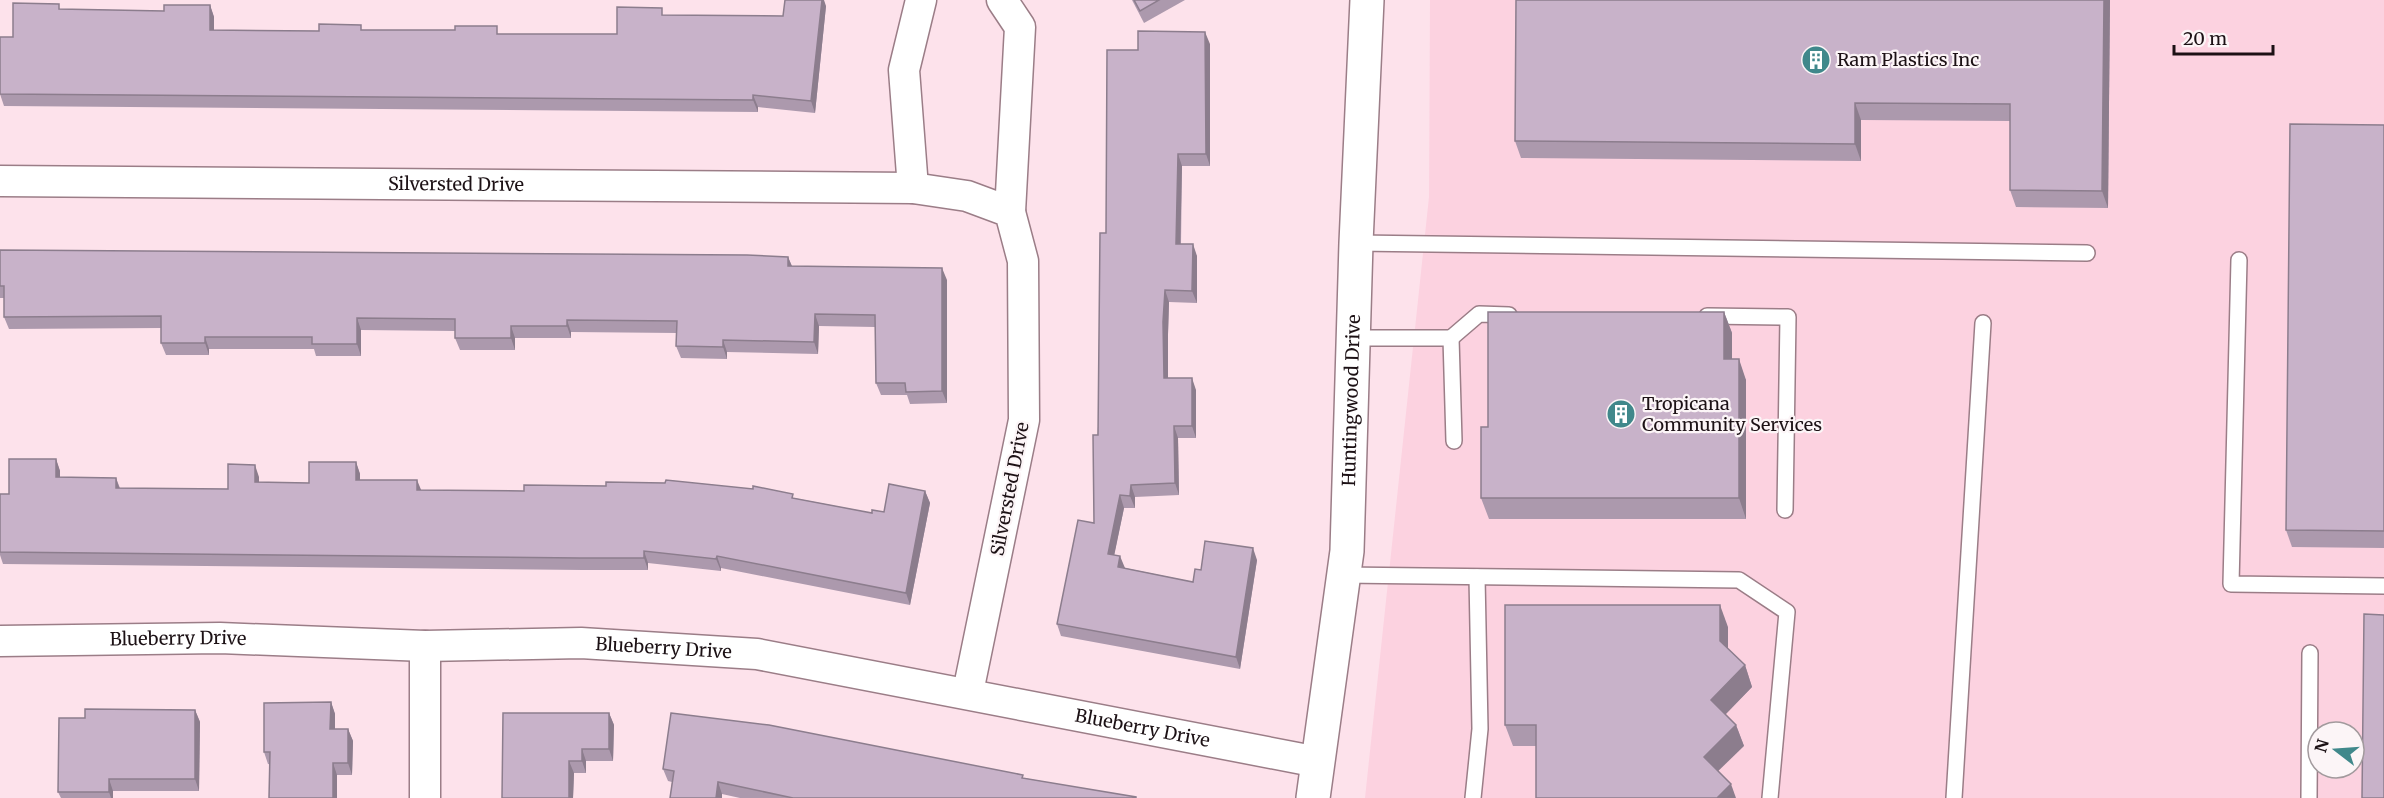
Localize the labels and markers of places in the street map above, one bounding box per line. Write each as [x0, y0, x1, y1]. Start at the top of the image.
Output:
building icon: Ram Plastics Inc [1800, 44, 1832, 76]
place label: Ram Plastics Inc [1837, 48, 1979, 71]
place label: Tropicana Community Services [1642, 392, 1822, 436]
building icon: Tropicana Community Services [1605, 398, 1637, 430]

